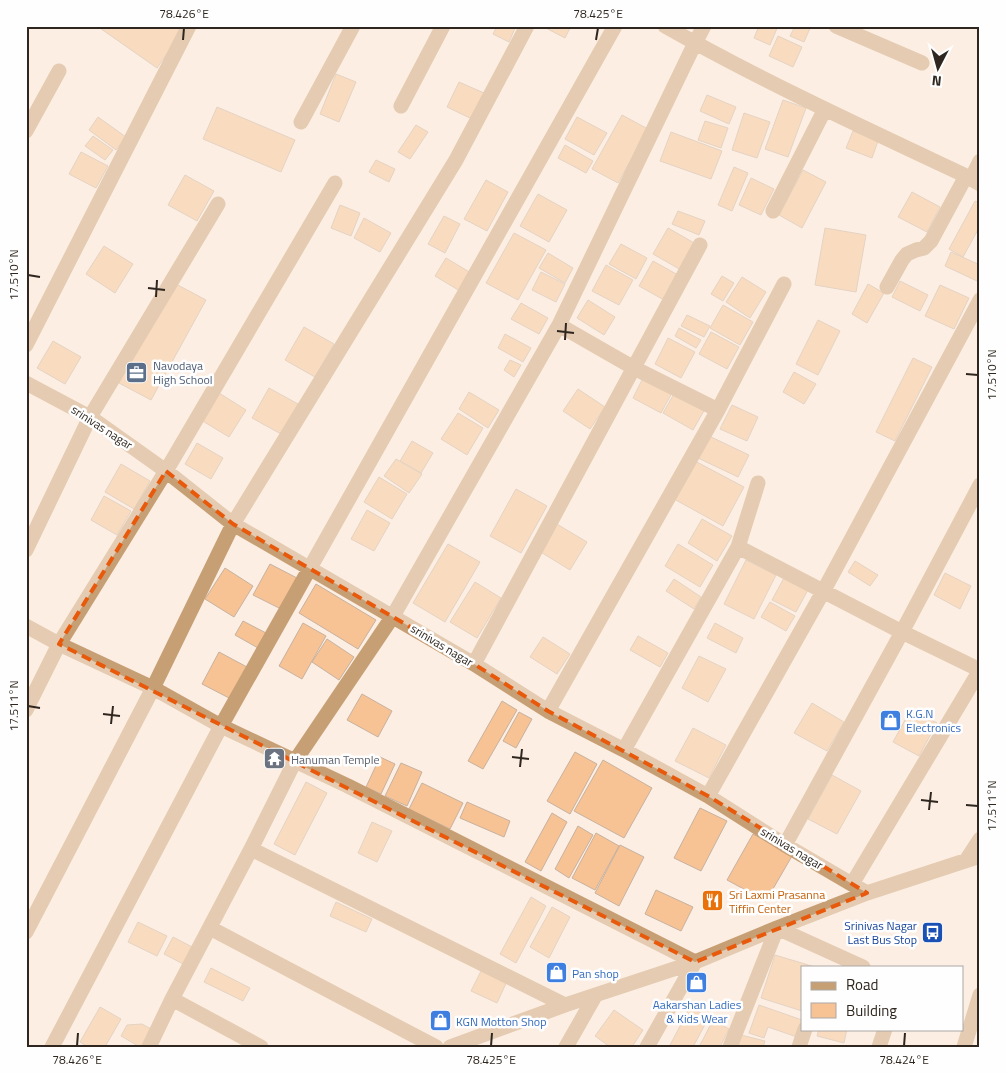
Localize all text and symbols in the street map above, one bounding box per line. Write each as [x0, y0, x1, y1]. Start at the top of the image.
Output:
text: 78.426°E [159, 4, 209, 23]
text: 78.425°E [573, 4, 623, 23]
north arrow [914, 42, 964, 92]
text: N [931, 70, 943, 92]
text: 17.510°N [4, 249, 23, 301]
text: 17.510°N [982, 349, 1001, 401]
place label: Navodaya High School [153, 356, 213, 389]
office icon: Navodaya High School [125, 360, 149, 384]
street label: srinivas nagar [67, 400, 137, 454]
street label: srinivas nagar [407, 619, 477, 671]
text: 17.511°N [4, 680, 23, 732]
place label: K.G.N Electronics [906, 704, 962, 737]
shop icon: K.G.N Electronics [878, 708, 902, 732]
temple icon: Hanuman Temple [263, 747, 287, 771]
place label: Hanuman Temple [291, 750, 380, 769]
text: 17.511°N [982, 780, 1001, 832]
street label: srinivas nagar [757, 822, 827, 874]
place label: Sri Laxmi Prasanna Tiffin Center [729, 885, 825, 918]
restaurant icon: Sri Laxmi Prasanna Tiffin Center [701, 889, 725, 913]
place label: Srinivas Nagar Last Bus Stop [844, 916, 917, 949]
bus stop icon: Srinivas Nagar Last Bus Stop [921, 920, 945, 944]
shop icon: Pan shop [544, 961, 568, 985]
place label: Pan shop [572, 964, 619, 983]
legend [801, 966, 964, 1030]
shop icon: Aakarshan Ladies & Kids Wear [685, 971, 709, 995]
text: Road [846, 973, 878, 996]
place label: Aakarshan Ladies & Kids Wear [653, 995, 742, 1028]
text: Building [846, 999, 897, 1022]
shop icon: KGN Motton Shop [428, 1009, 452, 1033]
place label: KGN Motton Shop [456, 1012, 547, 1031]
text: 78.426°E [52, 1050, 102, 1069]
text: 78.425°E [466, 1050, 516, 1069]
text: 78.424°E [879, 1050, 929, 1069]

